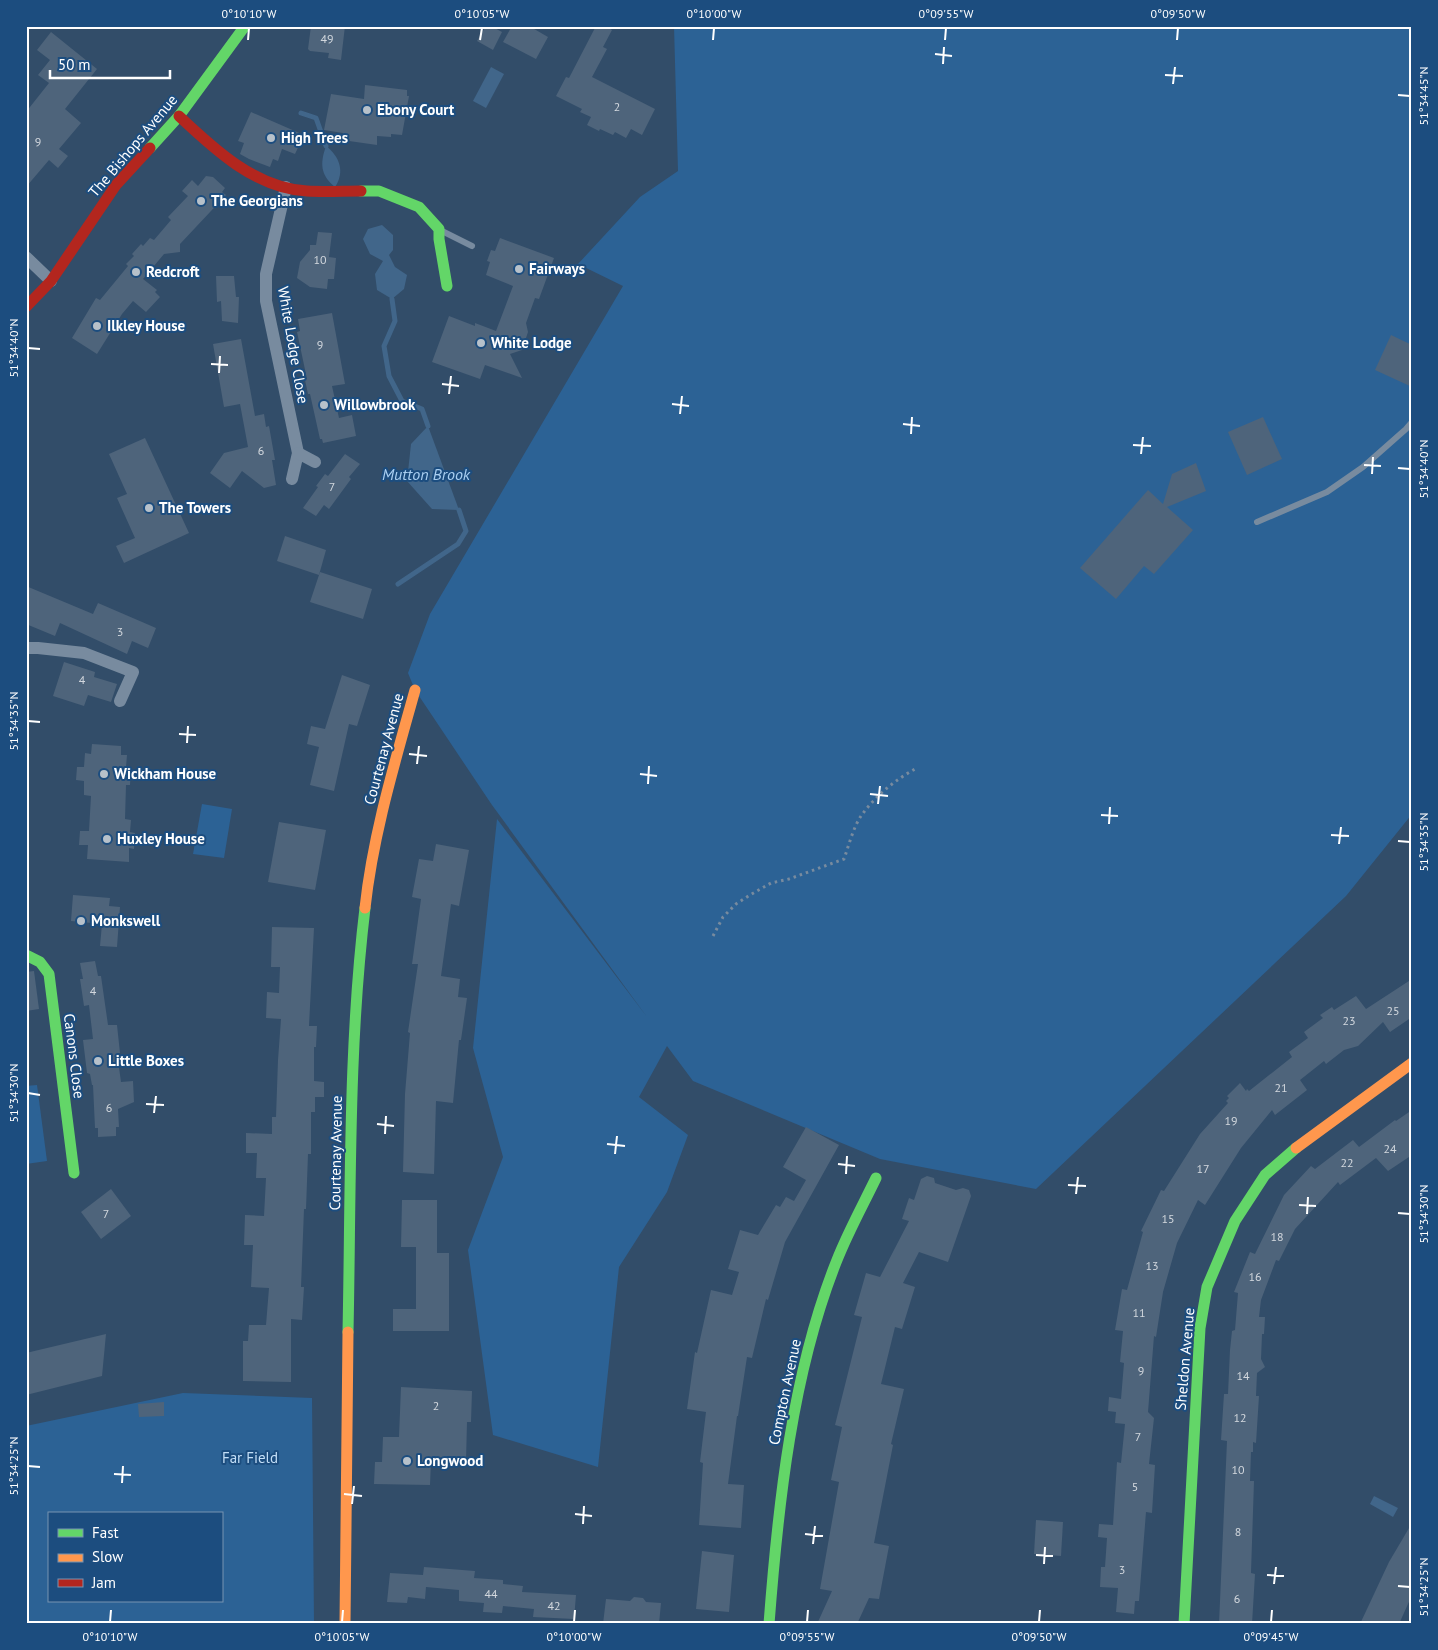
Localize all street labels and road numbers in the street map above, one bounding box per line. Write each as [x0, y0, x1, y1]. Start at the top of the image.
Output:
street label: The Bishops Avenue [84, 90, 181, 201]
street label: White Lodge Close [274, 285, 313, 405]
street label: Courtenay Avenue [359, 691, 408, 807]
street label: Canons Close [60, 1012, 89, 1100]
street label: Courtenay Avenue [325, 1095, 346, 1211]
street label: Sheldon Avenue [1171, 1307, 1198, 1411]
street label: Compton Avenue [764, 1337, 805, 1447]

